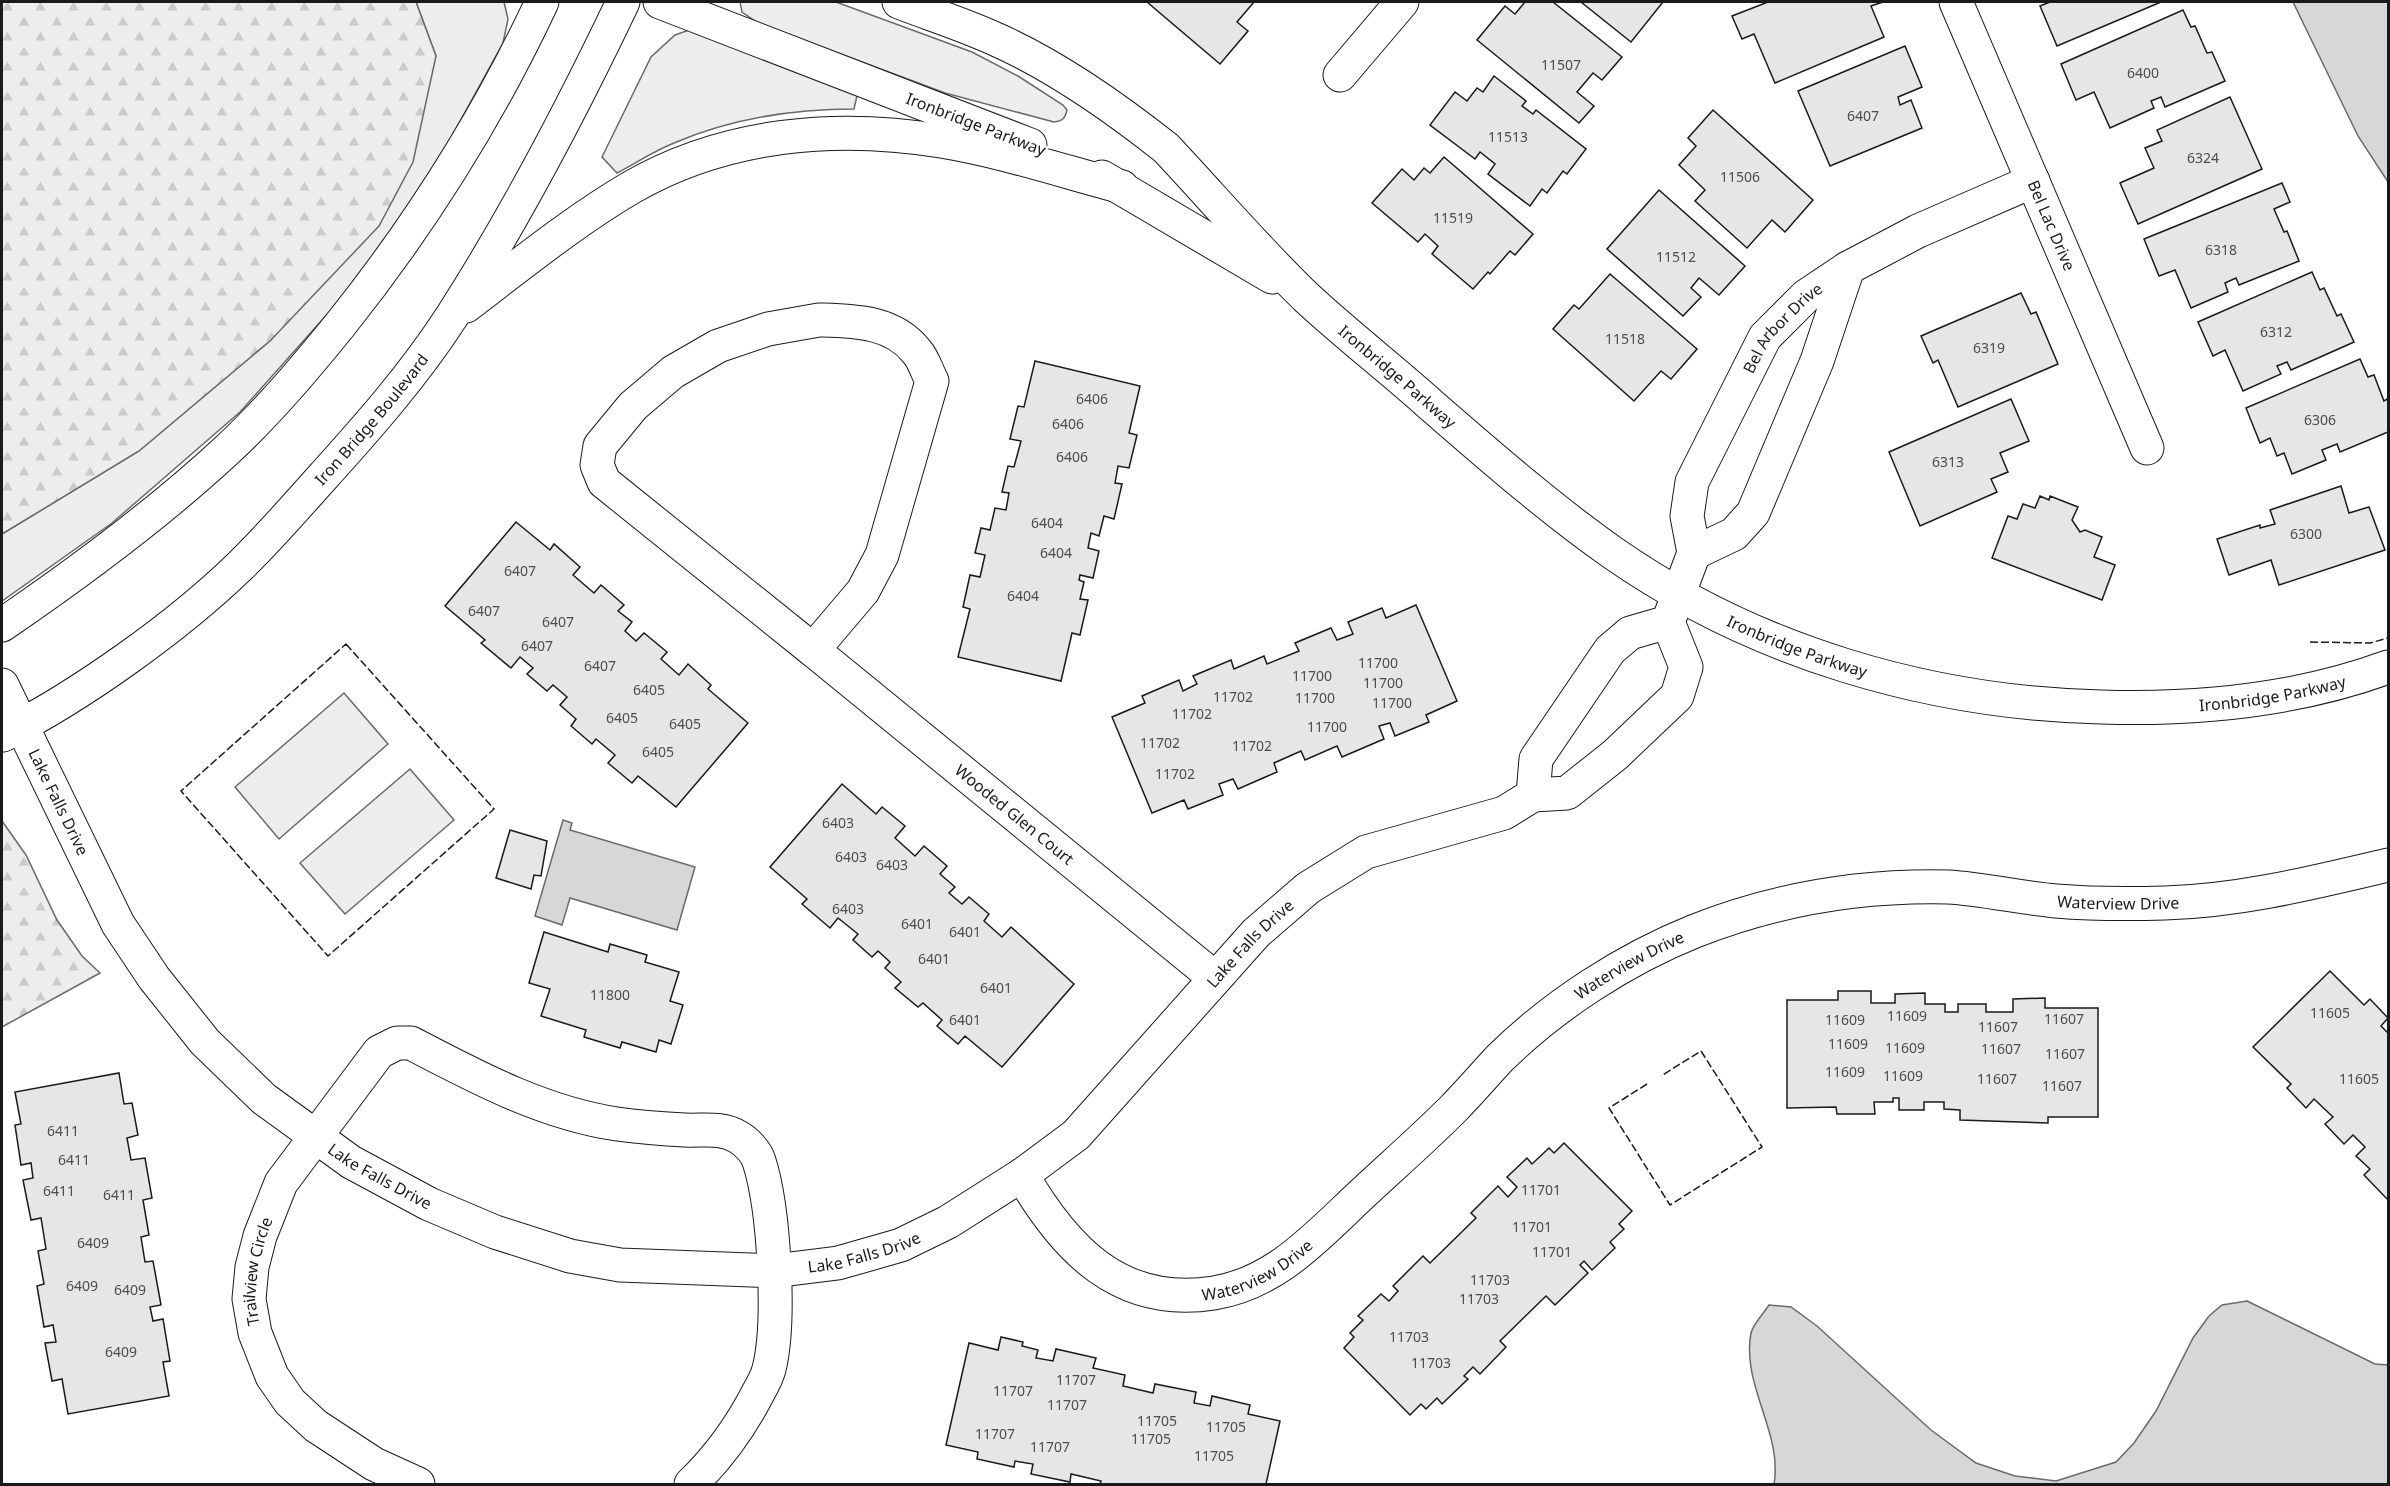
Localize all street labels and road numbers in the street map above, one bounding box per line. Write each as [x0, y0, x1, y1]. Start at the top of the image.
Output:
street label: Ironbridge Parkway [903, 87, 1050, 161]
street label: Bel Lac Drive [2023, 177, 2081, 274]
street label: Bel Arbor Drive [1738, 277, 1827, 377]
street label: Ironbridge Parkway [1334, 320, 1462, 434]
street label: Iron Bridge Boulevard [310, 349, 433, 490]
street label: Ironbridge Parkway [1723, 610, 1871, 683]
street label: Ironbridge Parkway [2198, 670, 2349, 716]
street label: Lake Falls Drive [24, 745, 94, 859]
street label: Wooded Glen Court [950, 759, 1079, 870]
street label: Waterview Drive [2056, 890, 2180, 915]
street label: Lake Falls Drive [1201, 894, 1298, 992]
street label: Waterview Drive [1570, 926, 1687, 1005]
street label: Lake Falls Drive [324, 1138, 436, 1214]
street label: Trailview Circle [238, 1214, 278, 1327]
street label: Lake Falls Drive [806, 1226, 924, 1278]
street label: Waterview Drive [1200, 1234, 1317, 1306]

